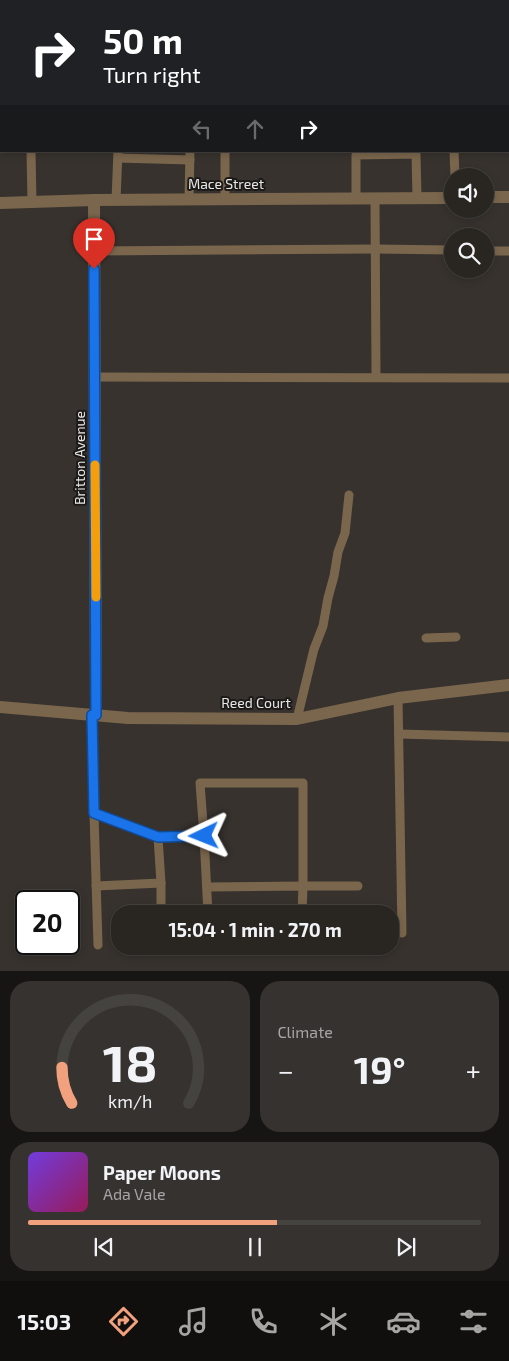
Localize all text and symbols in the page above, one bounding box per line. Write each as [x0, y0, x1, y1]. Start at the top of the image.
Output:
text: 50 m [103, 19, 183, 61]
icon: right [20, 20, 85, 85]
text: Turn right [103, 61, 201, 87]
icon: left [188, 115, 216, 143]
icon: ahead [241, 115, 269, 143]
icon: right [294, 115, 322, 143]
map controls [444, 168, 494, 278]
button: sound [444, 168, 494, 218]
street label: Mace Street [188, 175, 264, 192]
pin [73, 218, 115, 269]
icon: arrive [80, 225, 108, 253]
button: search [444, 228, 494, 278]
street label: Britton Avenue [71, 411, 88, 505]
street label: Reed Court [221, 694, 291, 711]
position arrow [177, 809, 229, 861]
speed limit sign: 20 [15, 890, 80, 955]
text: 15:04 · 1 min · 270 m [168, 918, 342, 941]
text: Climate [278, 1022, 333, 1041]
text: 18 [102, 1030, 157, 1092]
text: 19° [354, 1046, 406, 1092]
text: − [278, 1053, 294, 1087]
text: + [466, 1053, 481, 1087]
text: km/h [108, 1090, 152, 1112]
text: Paper Moons [103, 1161, 221, 1184]
text: Ada Vale [103, 1184, 166, 1203]
icon: previous [90, 1233, 118, 1261]
icon: pause [241, 1233, 269, 1261]
icon: next [392, 1233, 420, 1261]
icon: directions [106, 1304, 141, 1339]
icon: music [176, 1304, 211, 1339]
icon: phone [246, 1304, 281, 1339]
icon: climate [316, 1304, 351, 1339]
icon: car [386, 1304, 421, 1339]
icon: filters [456, 1304, 491, 1339]
text: 15:03 [18, 1308, 71, 1334]

